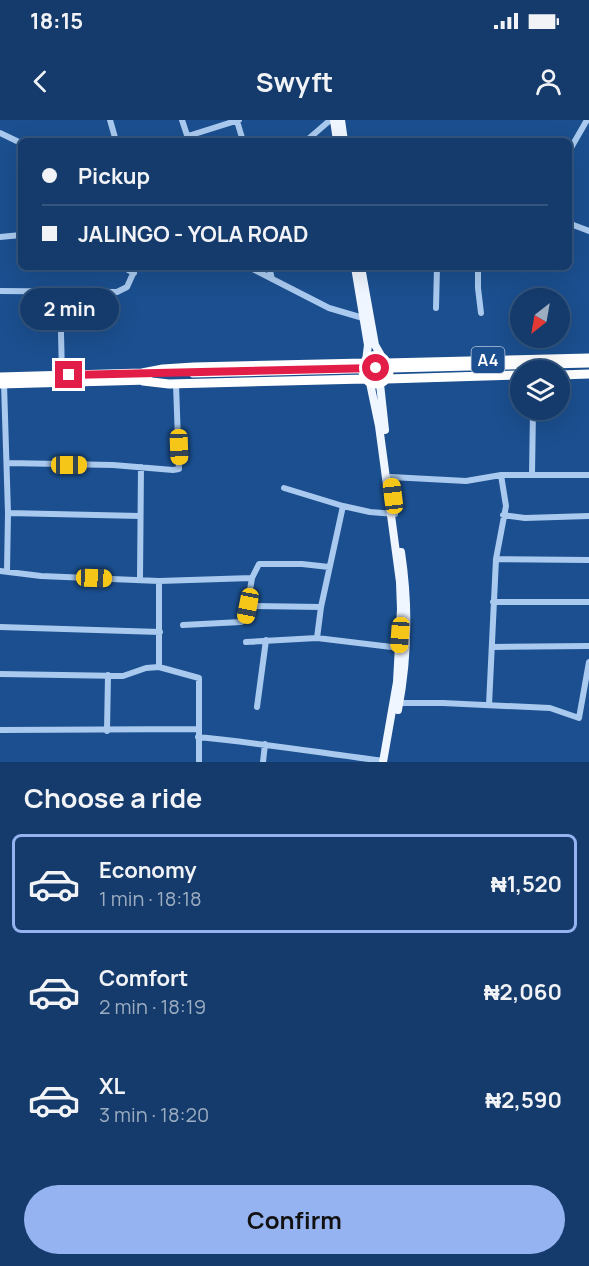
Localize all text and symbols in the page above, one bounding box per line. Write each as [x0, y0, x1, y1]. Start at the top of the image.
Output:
text: 18:15 [30, 6, 83, 36]
text: Swyft [256, 63, 333, 100]
icon: back [24, 65, 57, 98]
icon: person [532, 65, 565, 98]
text: Pickup [78, 161, 150, 191]
text: JALINGO - YOLA ROAD [78, 219, 308, 249]
callout: 2 min [20, 288, 118, 330]
north arrow [510, 288, 570, 348]
map controls [510, 288, 570, 420]
text: 2 min [43, 295, 96, 322]
road number: A4 [472, 347, 504, 373]
route start [362, 354, 389, 381]
button: layers [510, 360, 570, 420]
route end [55, 361, 82, 388]
car [169, 429, 189, 465]
car [51, 456, 87, 474]
car [382, 477, 404, 515]
car [76, 568, 112, 588]
car [236, 587, 260, 625]
car [390, 616, 410, 654]
text: Choose a ride [24, 779, 202, 816]
text: Economy [99, 855, 197, 885]
icon: car [27, 857, 81, 911]
text: ₦1,520 [491, 869, 562, 899]
text: 1 min · 18:18 [99, 885, 202, 912]
text: Comfort [99, 963, 188, 993]
icon: car [27, 965, 81, 1019]
text: ₦2,060 [484, 977, 562, 1007]
text: 2 min · 18:19 [99, 993, 206, 1020]
text: XL [99, 1071, 125, 1101]
icon: car [27, 1073, 81, 1127]
text: ₦2,590 [485, 1085, 562, 1115]
text: 3 min · 18:20 [99, 1101, 209, 1128]
button: Confirm [24, 1185, 565, 1254]

